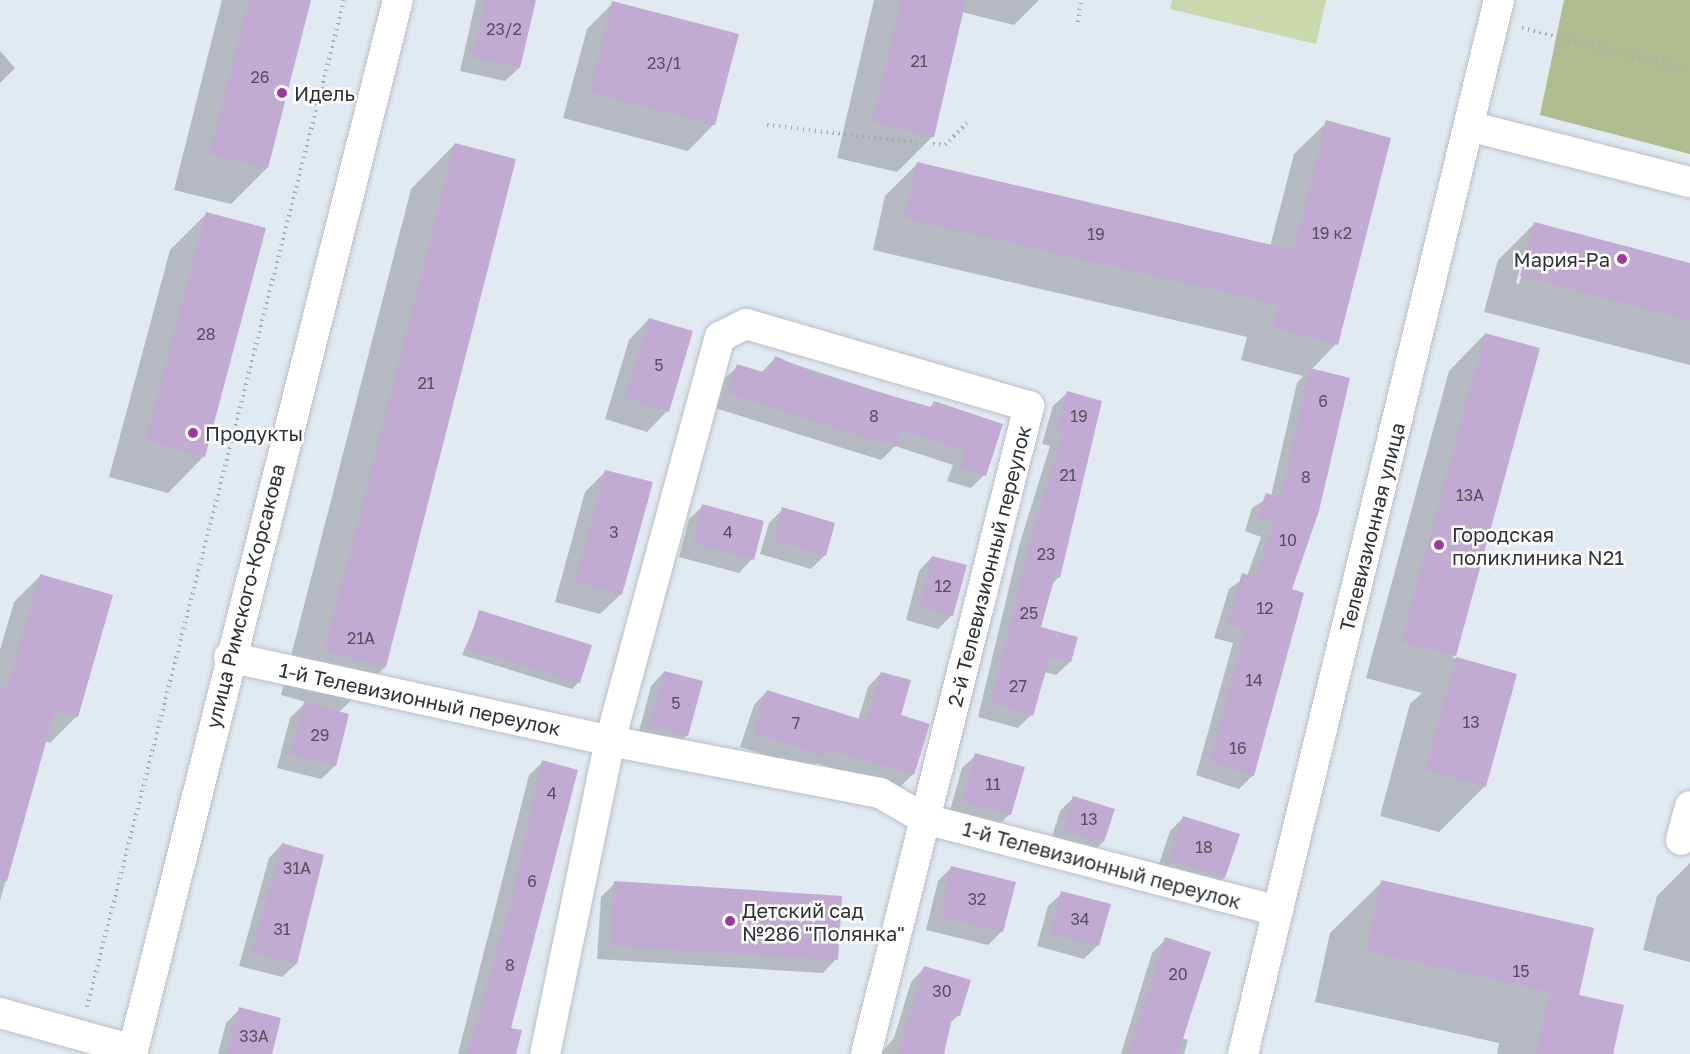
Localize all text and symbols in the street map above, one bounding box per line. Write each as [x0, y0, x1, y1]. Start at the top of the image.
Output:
house number: 23/2 [486, 19, 522, 39]
house number: 21 [910, 51, 928, 71]
house number: 23/1 [647, 53, 681, 73]
house number: 26 [251, 67, 269, 87]
place label: Идель [294, 81, 355, 105]
marker: Идель [275, 86, 289, 100]
house number: 19 к2 [1312, 223, 1352, 243]
house number: 19 [1087, 224, 1105, 244]
place label: Мария-Ра [1514, 247, 1610, 271]
marker: Мария-Ра [1615, 252, 1629, 266]
house number: 28 [196, 324, 216, 344]
house number: 5 [654, 355, 664, 375]
house number: 21 [417, 373, 435, 393]
house number: 6 [1318, 391, 1328, 411]
house number: 8 [869, 406, 879, 426]
house number: 19 [1070, 406, 1088, 426]
street label: Телевизионная улица [1334, 420, 1410, 634]
place label: Продукты [205, 421, 303, 445]
street label: 2-й Телевизионный переулок [942, 423, 1036, 709]
marker: Продукты [186, 426, 200, 440]
street label: улица Римского-Корсакова [200, 461, 290, 731]
house number: 21 [1059, 465, 1077, 485]
house number: 8 [1301, 467, 1311, 487]
house number: 13А [1456, 485, 1484, 505]
house number: 3 [609, 522, 619, 542]
house number: 4 [723, 522, 733, 542]
place label: Городская поликлиника N21 [1452, 522, 1624, 569]
house number: 10 [1279, 530, 1297, 550]
marker: Городская поликлиника N21 [1430, 536, 1448, 554]
house number: 23 [1037, 544, 1055, 564]
house number: 12 [934, 576, 952, 596]
house number: 12 [1256, 598, 1274, 618]
house number: 25 [1020, 603, 1038, 623]
house number: 21А [347, 628, 375, 648]
street label: 1-й Телевизионный переулок [277, 657, 563, 741]
house number: 14 [1245, 670, 1263, 690]
house number: 27 [1009, 676, 1027, 696]
house number: 5 [671, 693, 681, 713]
house number: 13 [1462, 712, 1480, 732]
house number: 7 [792, 713, 800, 733]
house number: 29 [311, 725, 329, 745]
house number: 16 [1229, 738, 1247, 758]
house number: 11 [985, 774, 1001, 794]
house number: 4 [547, 783, 557, 803]
house number: 13 [1080, 809, 1098, 829]
street label: 1-й Телевизионный переулок [960, 816, 1244, 914]
house number: 18 [1195, 837, 1213, 857]
house number: 31А [283, 858, 311, 878]
house number: 6 [527, 871, 537, 891]
house number: 32 [968, 889, 986, 909]
place label: Детский сад №286 "Полянка" [742, 898, 905, 945]
house number: 34 [1070, 909, 1090, 929]
marker: Детский сад №286 "Полянка" [723, 914, 737, 928]
house number: 31 [273, 919, 291, 939]
house number: 8 [505, 955, 515, 975]
house number: 15 [1512, 961, 1530, 981]
house number: 20 [1168, 964, 1188, 984]
house number: 30 [932, 981, 952, 1001]
house number: 33А [239, 1026, 269, 1046]

